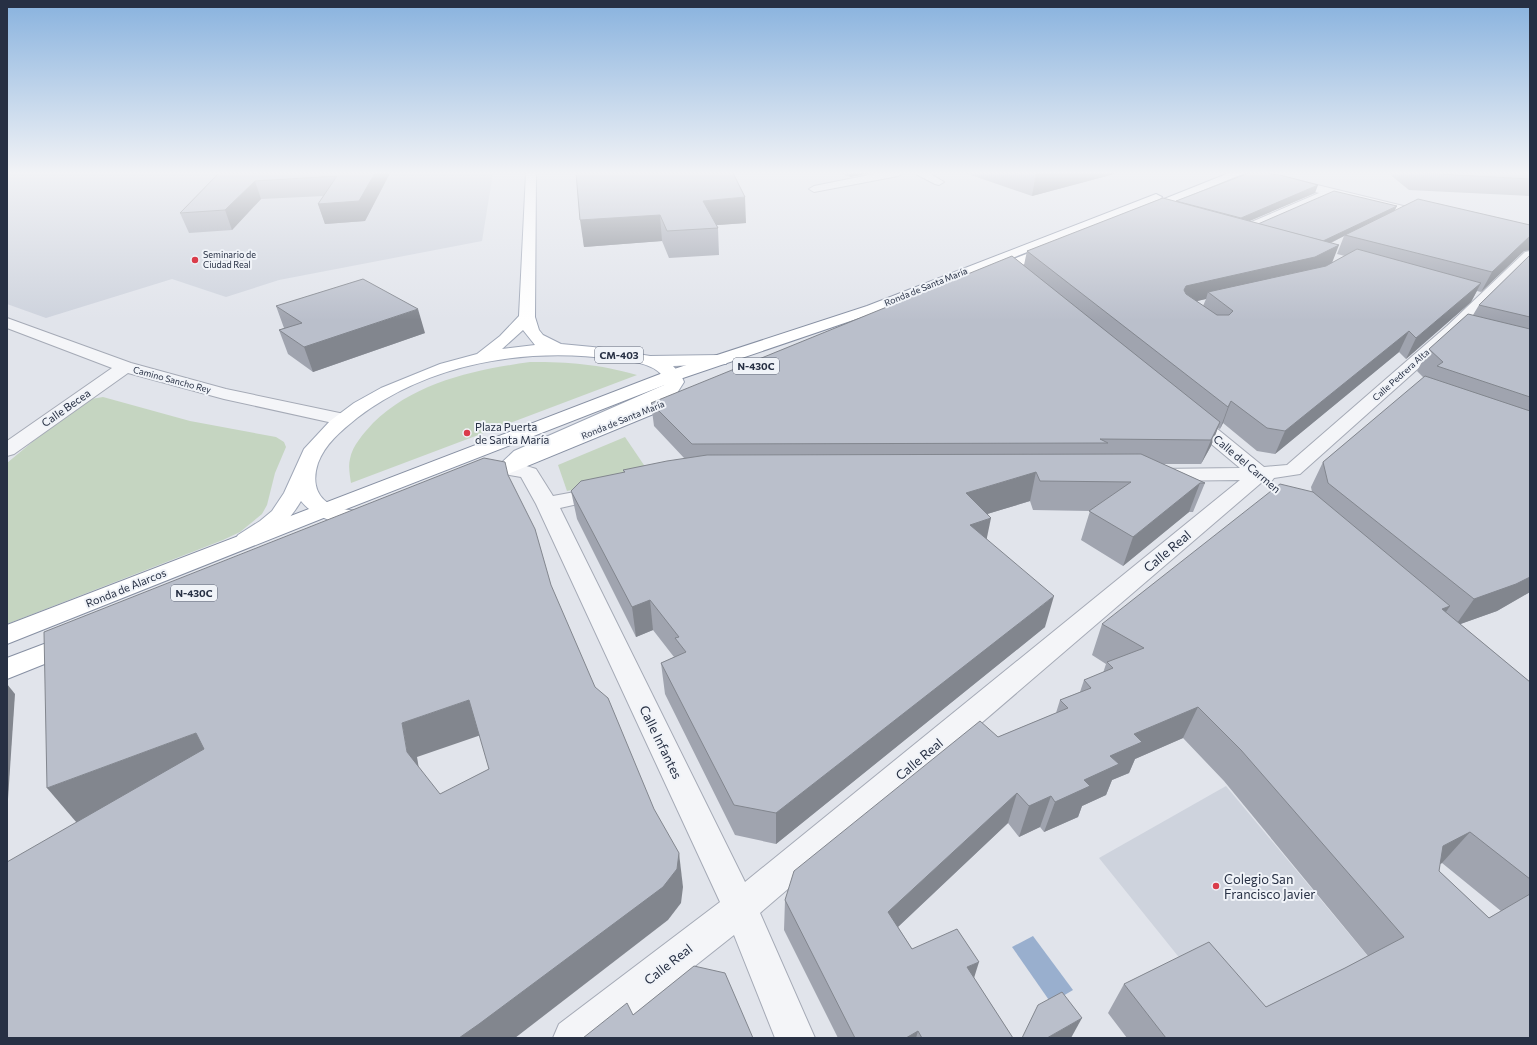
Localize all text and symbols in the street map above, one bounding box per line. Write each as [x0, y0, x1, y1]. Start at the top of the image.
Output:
place label: Seminario de Ciudad Real [203, 249, 256, 270]
marker: Seminario de Ciudad Real [190, 255, 200, 265]
street label: Ronda de Santa María [883, 265, 969, 308]
street label: Calle Pedrera Alta [1370, 346, 1431, 403]
road number: CM-403 [595, 347, 643, 363]
road number: N-430C [733, 358, 779, 374]
street label: Camino Sancho Rey [132, 364, 213, 395]
street label: Calle Becea [39, 386, 93, 429]
street label: Ronda de Santa María [580, 398, 666, 441]
place label: Plaza Puerta de Santa María [475, 420, 549, 446]
marker: Plaza Puerta de Santa María [462, 428, 472, 438]
street label: Calle del Carmen [1211, 432, 1283, 495]
street label: Calle Real [1140, 527, 1194, 575]
street label: Ronda de Alarcos [84, 565, 168, 610]
road number: N-430C [171, 585, 217, 601]
street label: Calle Infantes [636, 703, 686, 782]
street label: Calle Real [892, 735, 946, 783]
place label: Colegio San Francisco Javier [1224, 871, 1315, 902]
marker: Colegio San Francisco Javier [1211, 881, 1221, 891]
street label: Calle Real [641, 940, 695, 988]

